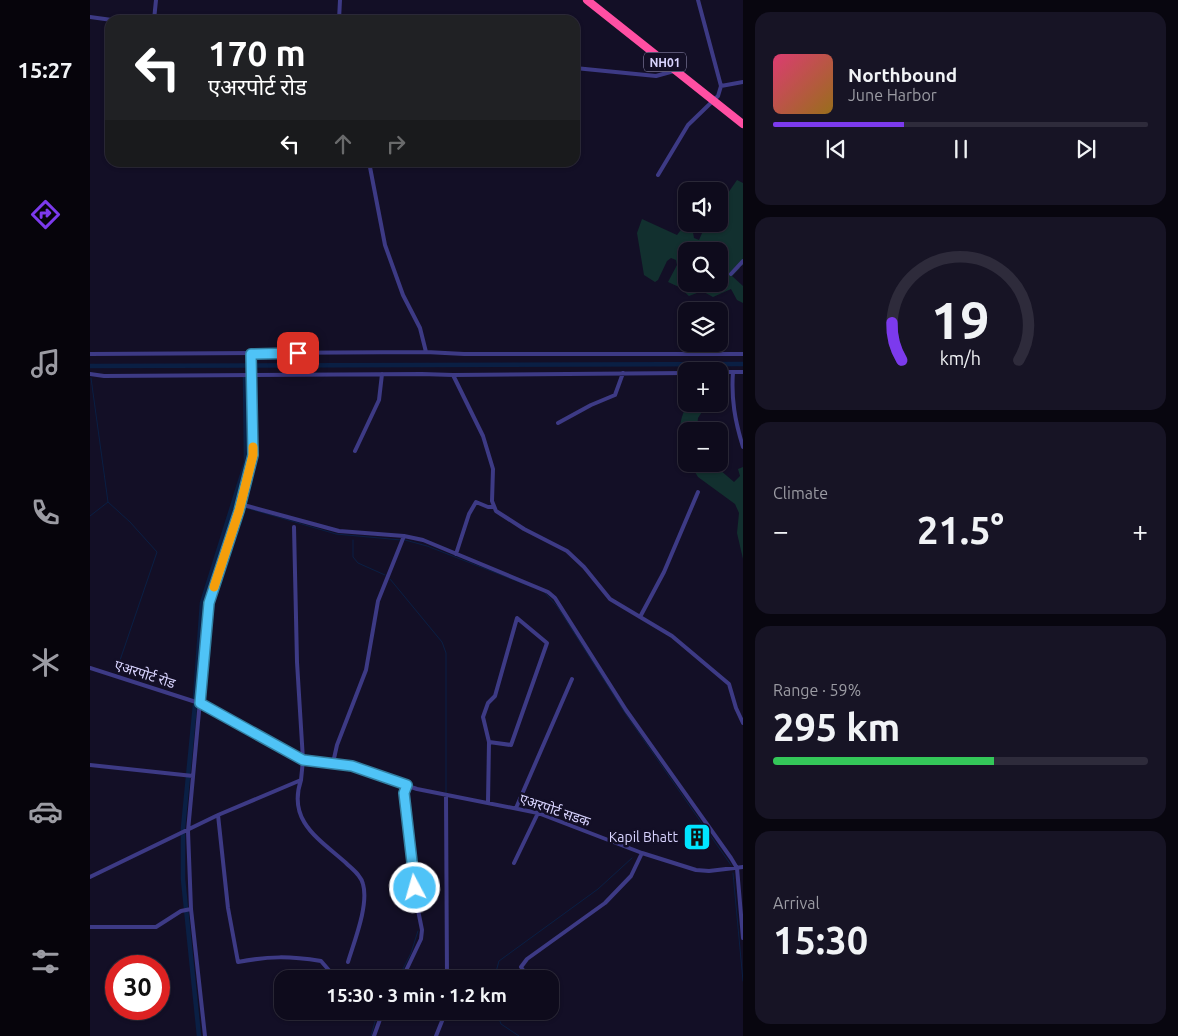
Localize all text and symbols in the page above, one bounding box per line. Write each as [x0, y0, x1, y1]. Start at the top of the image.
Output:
text: 170 m [208, 33, 306, 73]
icon: left [125, 35, 190, 100]
road number: NH01 [644, 52, 686, 72]
text: 15:27 [17, 57, 73, 82]
text: Northbound [848, 64, 957, 86]
text: एअरपोर्ट रोड [208, 74, 307, 99]
text: June Harbor [848, 86, 937, 104]
icon: left [276, 130, 304, 158]
icon: ahead [329, 130, 357, 158]
icon: right [382, 130, 410, 158]
icon: previous [822, 135, 850, 163]
icon: pause [947, 135, 975, 163]
icon: next [1072, 135, 1100, 163]
map controls [678, 182, 728, 472]
button: sound [678, 182, 728, 232]
icon: directions [28, 197, 63, 232]
button: search [678, 242, 728, 292]
text: 19 [931, 291, 990, 349]
button: layers [678, 302, 728, 352]
pin [277, 332, 319, 374]
icon: arrive [284, 339, 312, 367]
icon: music [28, 346, 63, 381]
text: km/h [940, 348, 981, 368]
button: + [678, 362, 728, 412]
button: − [678, 422, 728, 472]
text: Climate [773, 484, 828, 502]
icon: phone [28, 495, 63, 530]
text: 21.5° [917, 509, 1004, 551]
text: − [773, 515, 789, 546]
text: + [1132, 515, 1148, 546]
icon: climate [28, 645, 63, 680]
street label: एअरपोर्ट रोड [113, 657, 178, 691]
text: Range · 59% [773, 681, 861, 699]
text: 295 km [773, 706, 900, 748]
street label: एअरपोर्ट सडक [518, 790, 593, 830]
icon: car [28, 794, 63, 829]
building icon: Kapil Bhatt [682, 822, 712, 852]
place label: Kapil Bhatt [609, 829, 678, 845]
position arrow [388, 861, 440, 913]
text: Arrival [773, 894, 820, 912]
text: 15:30 [773, 919, 868, 961]
icon: filters [28, 944, 63, 979]
speed limit sign: 30 [105, 955, 170, 1020]
text: 15:30 · 3 min · 1.2 km [326, 984, 507, 1006]

